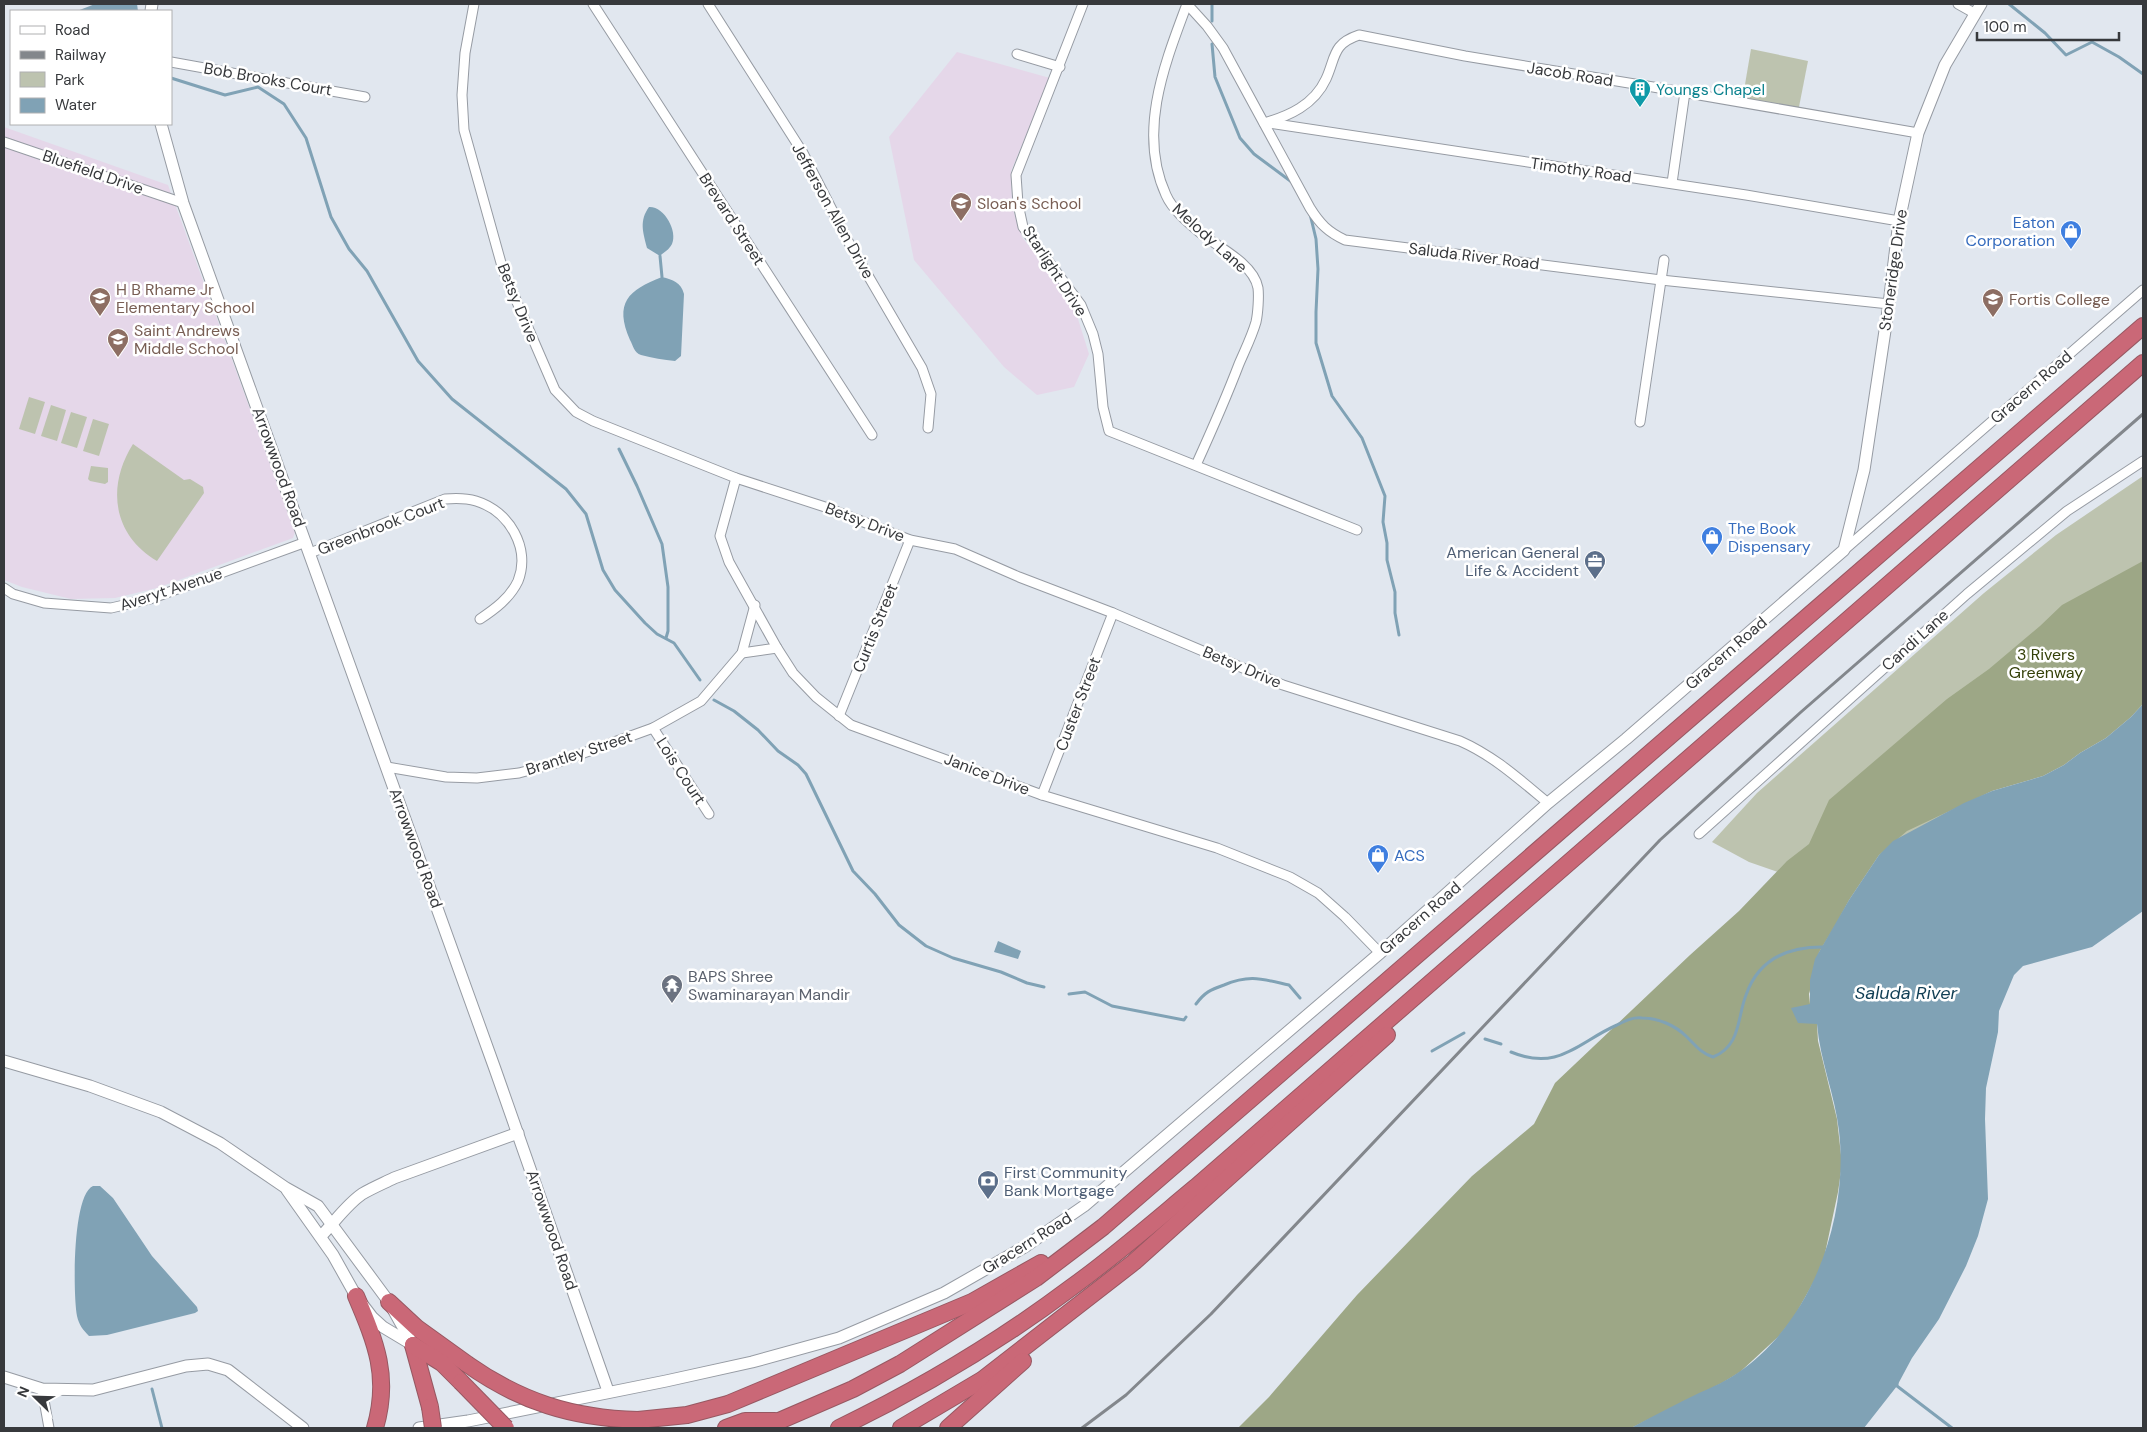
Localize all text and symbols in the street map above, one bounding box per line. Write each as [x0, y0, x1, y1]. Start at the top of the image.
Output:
legend [10, 10, 172, 125]
scale bar [1977, 10, 2120, 42]
text: 100 m [1984, 17, 2027, 37]
text: Road [55, 20, 90, 40]
text: Railway [55, 45, 107, 65]
street label: Bob Brooks Court [202, 57, 334, 101]
street label: Jacob Road [1525, 57, 1615, 91]
text: Park [55, 70, 85, 90]
building icon: Youngs Chapel [1628, 77, 1652, 108]
place label: Youngs Chapel [1656, 79, 1765, 100]
text: Water [55, 95, 97, 115]
street label: Jefferson Allen Drive [787, 140, 879, 282]
street label: Bluefield Drive [40, 145, 146, 199]
street label: Timothy Road [1529, 153, 1633, 187]
street label: Brevard Street [694, 169, 770, 269]
school or university icon: Sloan's School [949, 191, 973, 222]
place label: Sloan's School [977, 193, 1081, 214]
street label: Melody Lane [1168, 199, 1252, 277]
street label: Stoneridge Drive [1874, 208, 1912, 332]
place label: Eaton Corporation [1965, 212, 2055, 251]
shop icon: Eaton Corporation [2059, 219, 2083, 250]
street label: Starlight Drive [1018, 222, 1092, 320]
street label: Saluda River Road [1407, 238, 1541, 274]
street label: Betsy Drive [493, 260, 543, 346]
place label: H B Rhame Jr Elementary School [116, 279, 254, 318]
school or university icon: H B Rhame Jr Elementary School [88, 286, 112, 317]
school or university icon: Fortis College [1981, 287, 2005, 318]
place label: Fortis College [2009, 289, 2110, 310]
place label: Saint Andrews Middle School [134, 320, 240, 359]
school or university icon: Saint Andrews Middle School [106, 327, 130, 358]
street label: Gracern Road [1986, 346, 2076, 428]
street label: Arrowwood Road [248, 404, 310, 530]
street label: Greenbrook Court [315, 492, 447, 560]
street label: Betsy Drive [822, 497, 908, 547]
place label: The Book Dispensary [1728, 518, 1811, 557]
shop icon: The Book Dispensary [1700, 525, 1724, 556]
place label: American General Life & Accident [1446, 542, 1579, 581]
office icon: American General Life & Accident [1583, 549, 1607, 580]
street label: Averyt Avenue [117, 563, 225, 615]
street label: Curtis Street [848, 580, 902, 676]
street label: Candi Lane [1877, 604, 1953, 676]
street label: Gracern Road [1681, 612, 1771, 694]
street label: Betsy Drive [1199, 641, 1285, 693]
park label: 3 Rivers Greenway [2009, 644, 2083, 683]
street label: Custer Street [1050, 654, 1106, 754]
street label: Brantley Street [523, 726, 635, 780]
street label: Lois Court [651, 733, 711, 809]
street label: Janice Drive [941, 748, 1033, 800]
street label: Arrowwood Road [385, 785, 447, 911]
shop icon: ACS [1366, 843, 1390, 874]
place label: ACS [1394, 845, 1425, 866]
street label: Gracern Road [1375, 877, 1465, 959]
place label: BAPS Shree Swaminarayan Mandir [688, 966, 850, 1005]
temple icon: BAPS Shree Swaminarayan Mandir [660, 973, 684, 1004]
water label: Saluda River [1855, 981, 1959, 1005]
place label: First Community Bank Mortgage [1004, 1162, 1127, 1201]
street label: Arrowwood Road [522, 1167, 582, 1293]
bank icon: First Community Bank Mortgage [976, 1169, 1000, 1200]
street label: Gracern Road [978, 1207, 1076, 1279]
north arrow [10, 1372, 60, 1422]
text: N [13, 1384, 33, 1400]

